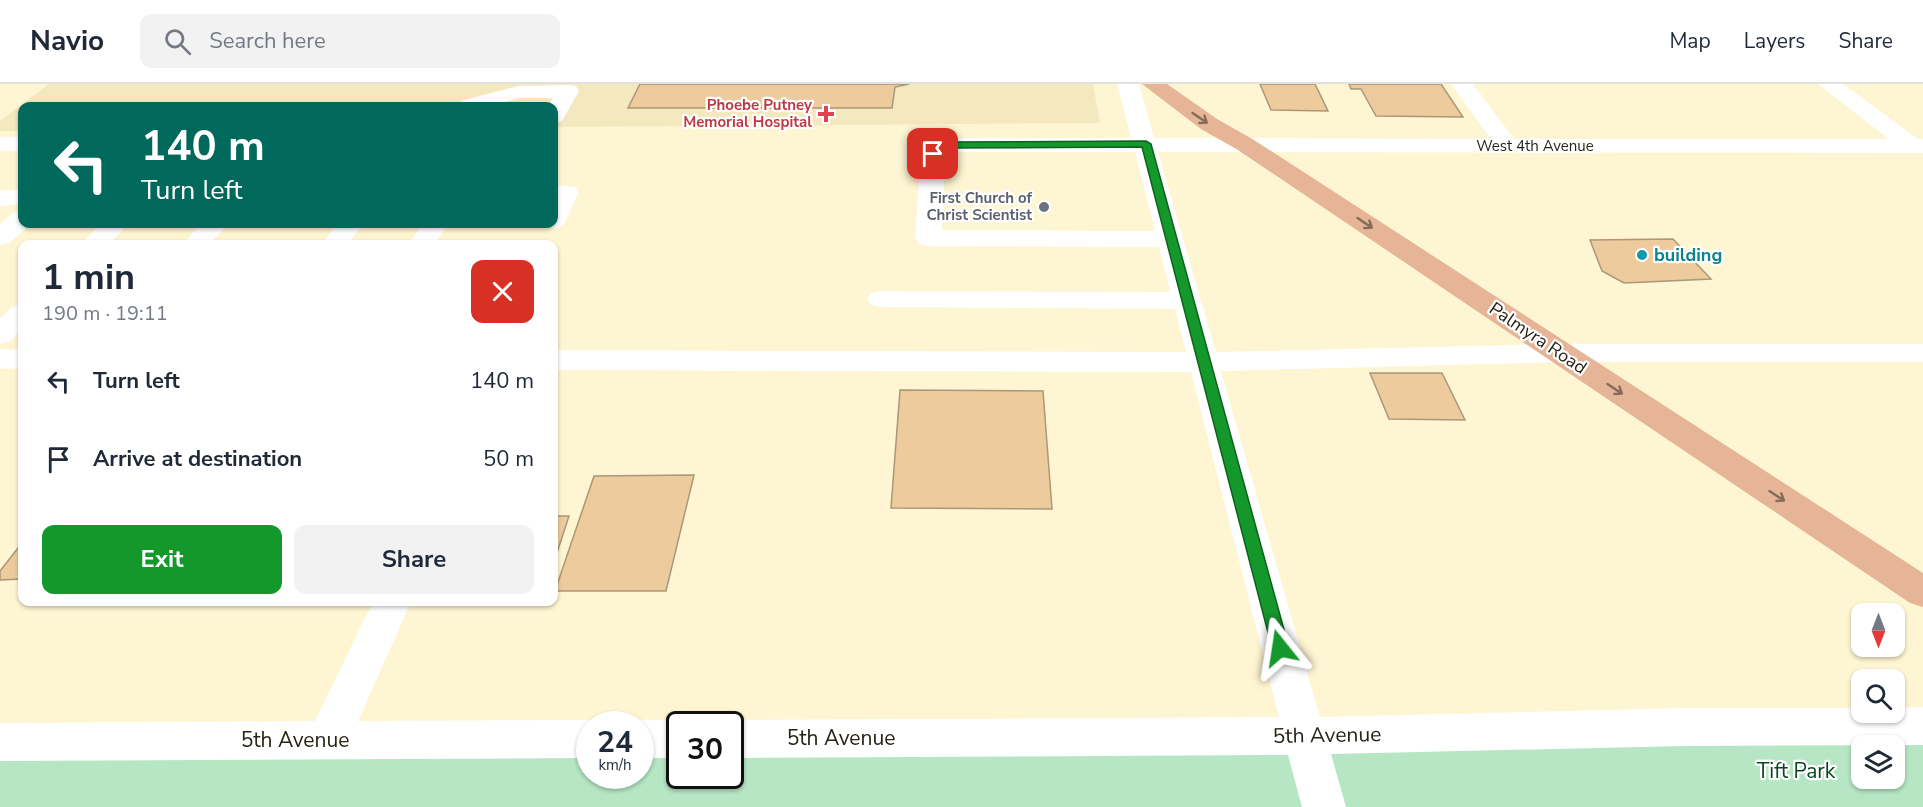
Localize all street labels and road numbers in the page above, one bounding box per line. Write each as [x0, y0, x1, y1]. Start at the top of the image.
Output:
street label: West 4th Avenue [1476, 136, 1594, 156]
street label: Palmyra Road [1485, 297, 1591, 379]
street label: 5th Avenue [1272, 720, 1382, 750]
street label: 5th Avenue [787, 724, 895, 752]
street label: 5th Avenue [241, 726, 349, 754]

